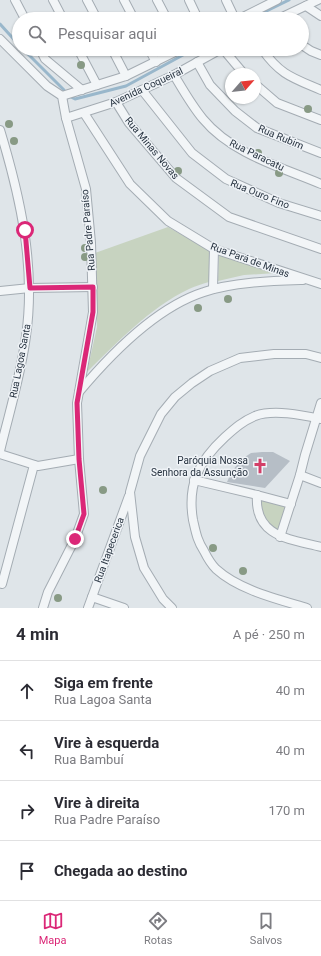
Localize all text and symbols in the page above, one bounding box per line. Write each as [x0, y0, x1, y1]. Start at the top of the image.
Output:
search box [12, 12, 309, 56]
icon: search [26, 23, 48, 45]
text: Pesquisar aqui [58, 25, 157, 43]
street label: Avenida Coqueiral [107, 65, 185, 109]
north arrow [225, 68, 261, 104]
street label: Rua Minas Novas [123, 115, 181, 181]
street label: Rua Rubim [257, 123, 305, 152]
street label: Rua Paracatu [228, 137, 286, 173]
street label: Rua Ouro Fino [229, 177, 291, 211]
street label: Rua Padre Paraíso [79, 189, 97, 271]
route start [16, 221, 34, 239]
street label: Rua Pará de Minas [209, 241, 291, 279]
street label: Rua Lagoa Santa [7, 323, 33, 399]
place label: Paróquia Nossa Senhora da Assunção [151, 455, 248, 478]
church icon: Paróquia Nossa Senhora da Assunção [251, 457, 269, 475]
street label: Rua Itapecerica [92, 516, 126, 584]
route end [66, 530, 84, 548]
text: 4 min [16, 624, 59, 644]
text: A pé · 250 m [233, 627, 305, 642]
text: Siga em frente [54, 674, 153, 692]
icon: ahead [16, 680, 38, 702]
text: 40 m [276, 683, 305, 698]
text: Rua Lagoa Santa [54, 692, 152, 707]
text: Vire à esquerda [54, 734, 159, 752]
icon: left [16, 740, 38, 762]
text: 40 m [276, 743, 305, 758]
text: Rua Bambuí [54, 752, 124, 767]
text: Vire à direita [54, 794, 140, 812]
icon: right [16, 800, 38, 822]
text: 170 m [268, 803, 305, 818]
text: Rua Padre Paraíso [54, 812, 160, 827]
icon: arrive [16, 860, 38, 882]
text: Chegada ao destino [54, 862, 188, 880]
tab: Mapa [39, 910, 67, 947]
tab: Rotas [144, 910, 172, 947]
tab: Salvos [250, 910, 282, 947]

